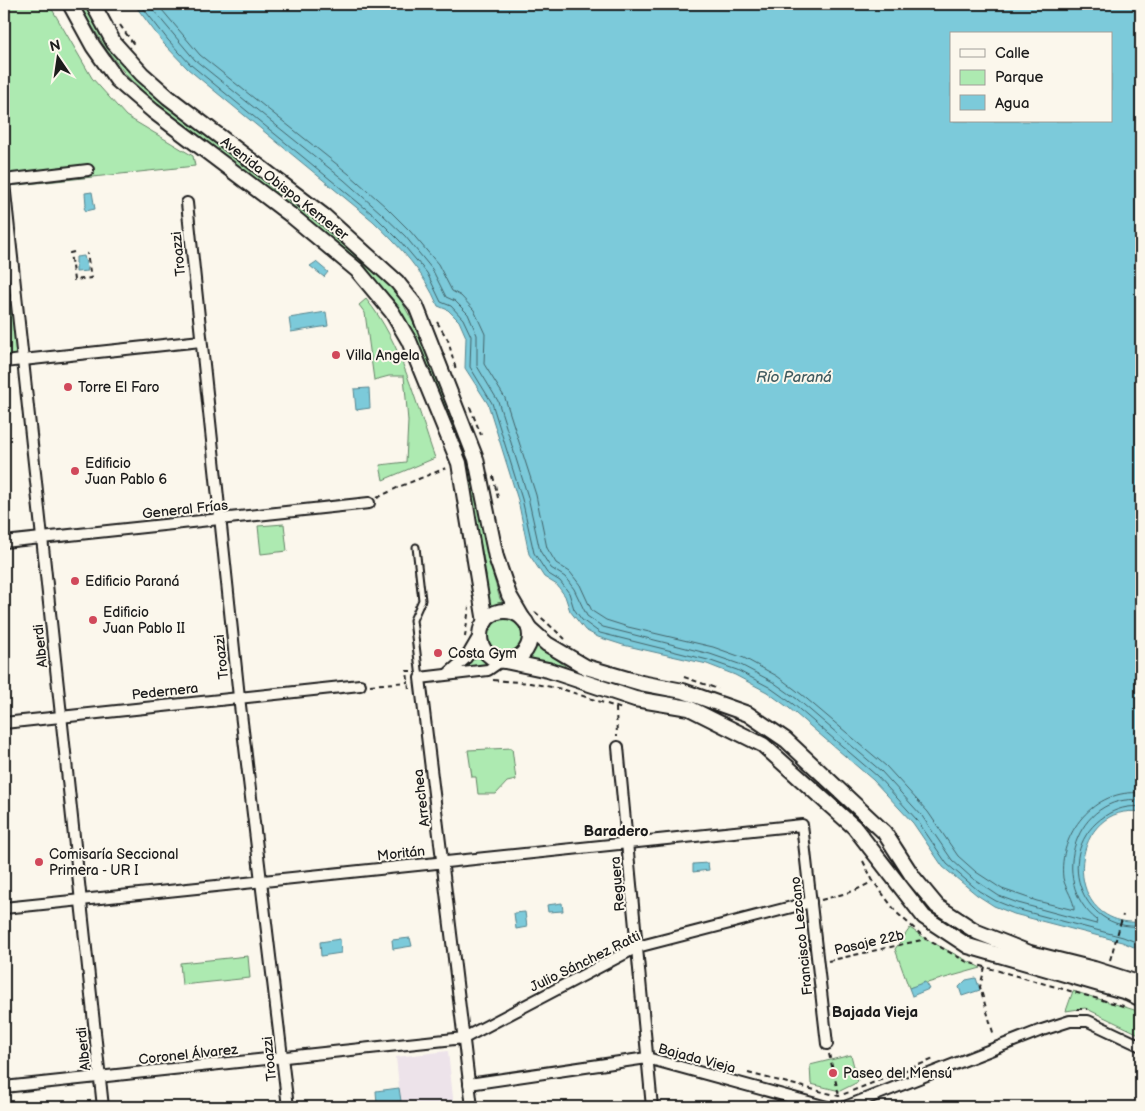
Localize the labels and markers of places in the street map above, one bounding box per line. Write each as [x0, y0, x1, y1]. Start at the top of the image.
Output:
place label: Villa Angela [346, 347, 420, 364]
marker: Villa Angela [330, 349, 342, 361]
place label: Torre El Faro [78, 379, 160, 396]
marker: Torre El Faro [62, 381, 74, 393]
place label: Edificio Juan Pablo 6 [85, 455, 167, 488]
marker: Edificio Juan Pablo 6 [69, 465, 81, 477]
place label: Edificio Paraná [85, 573, 180, 590]
marker: Edificio Paraná [69, 575, 81, 587]
place label: Edificio Juan Pablo II [103, 604, 185, 637]
marker: Edificio Juan Pablo II [87, 614, 99, 626]
place label: Costa Gym [448, 645, 517, 662]
marker: Costa Gym [432, 647, 444, 659]
place label: Comisaría Seccional Primera - UR I [49, 846, 178, 879]
marker: Comisaría Seccional Primera - UR I [33, 856, 45, 868]
place label: Paseo del Mensú [843, 1065, 952, 1082]
marker: Paseo del Mensú [827, 1067, 839, 1079]

